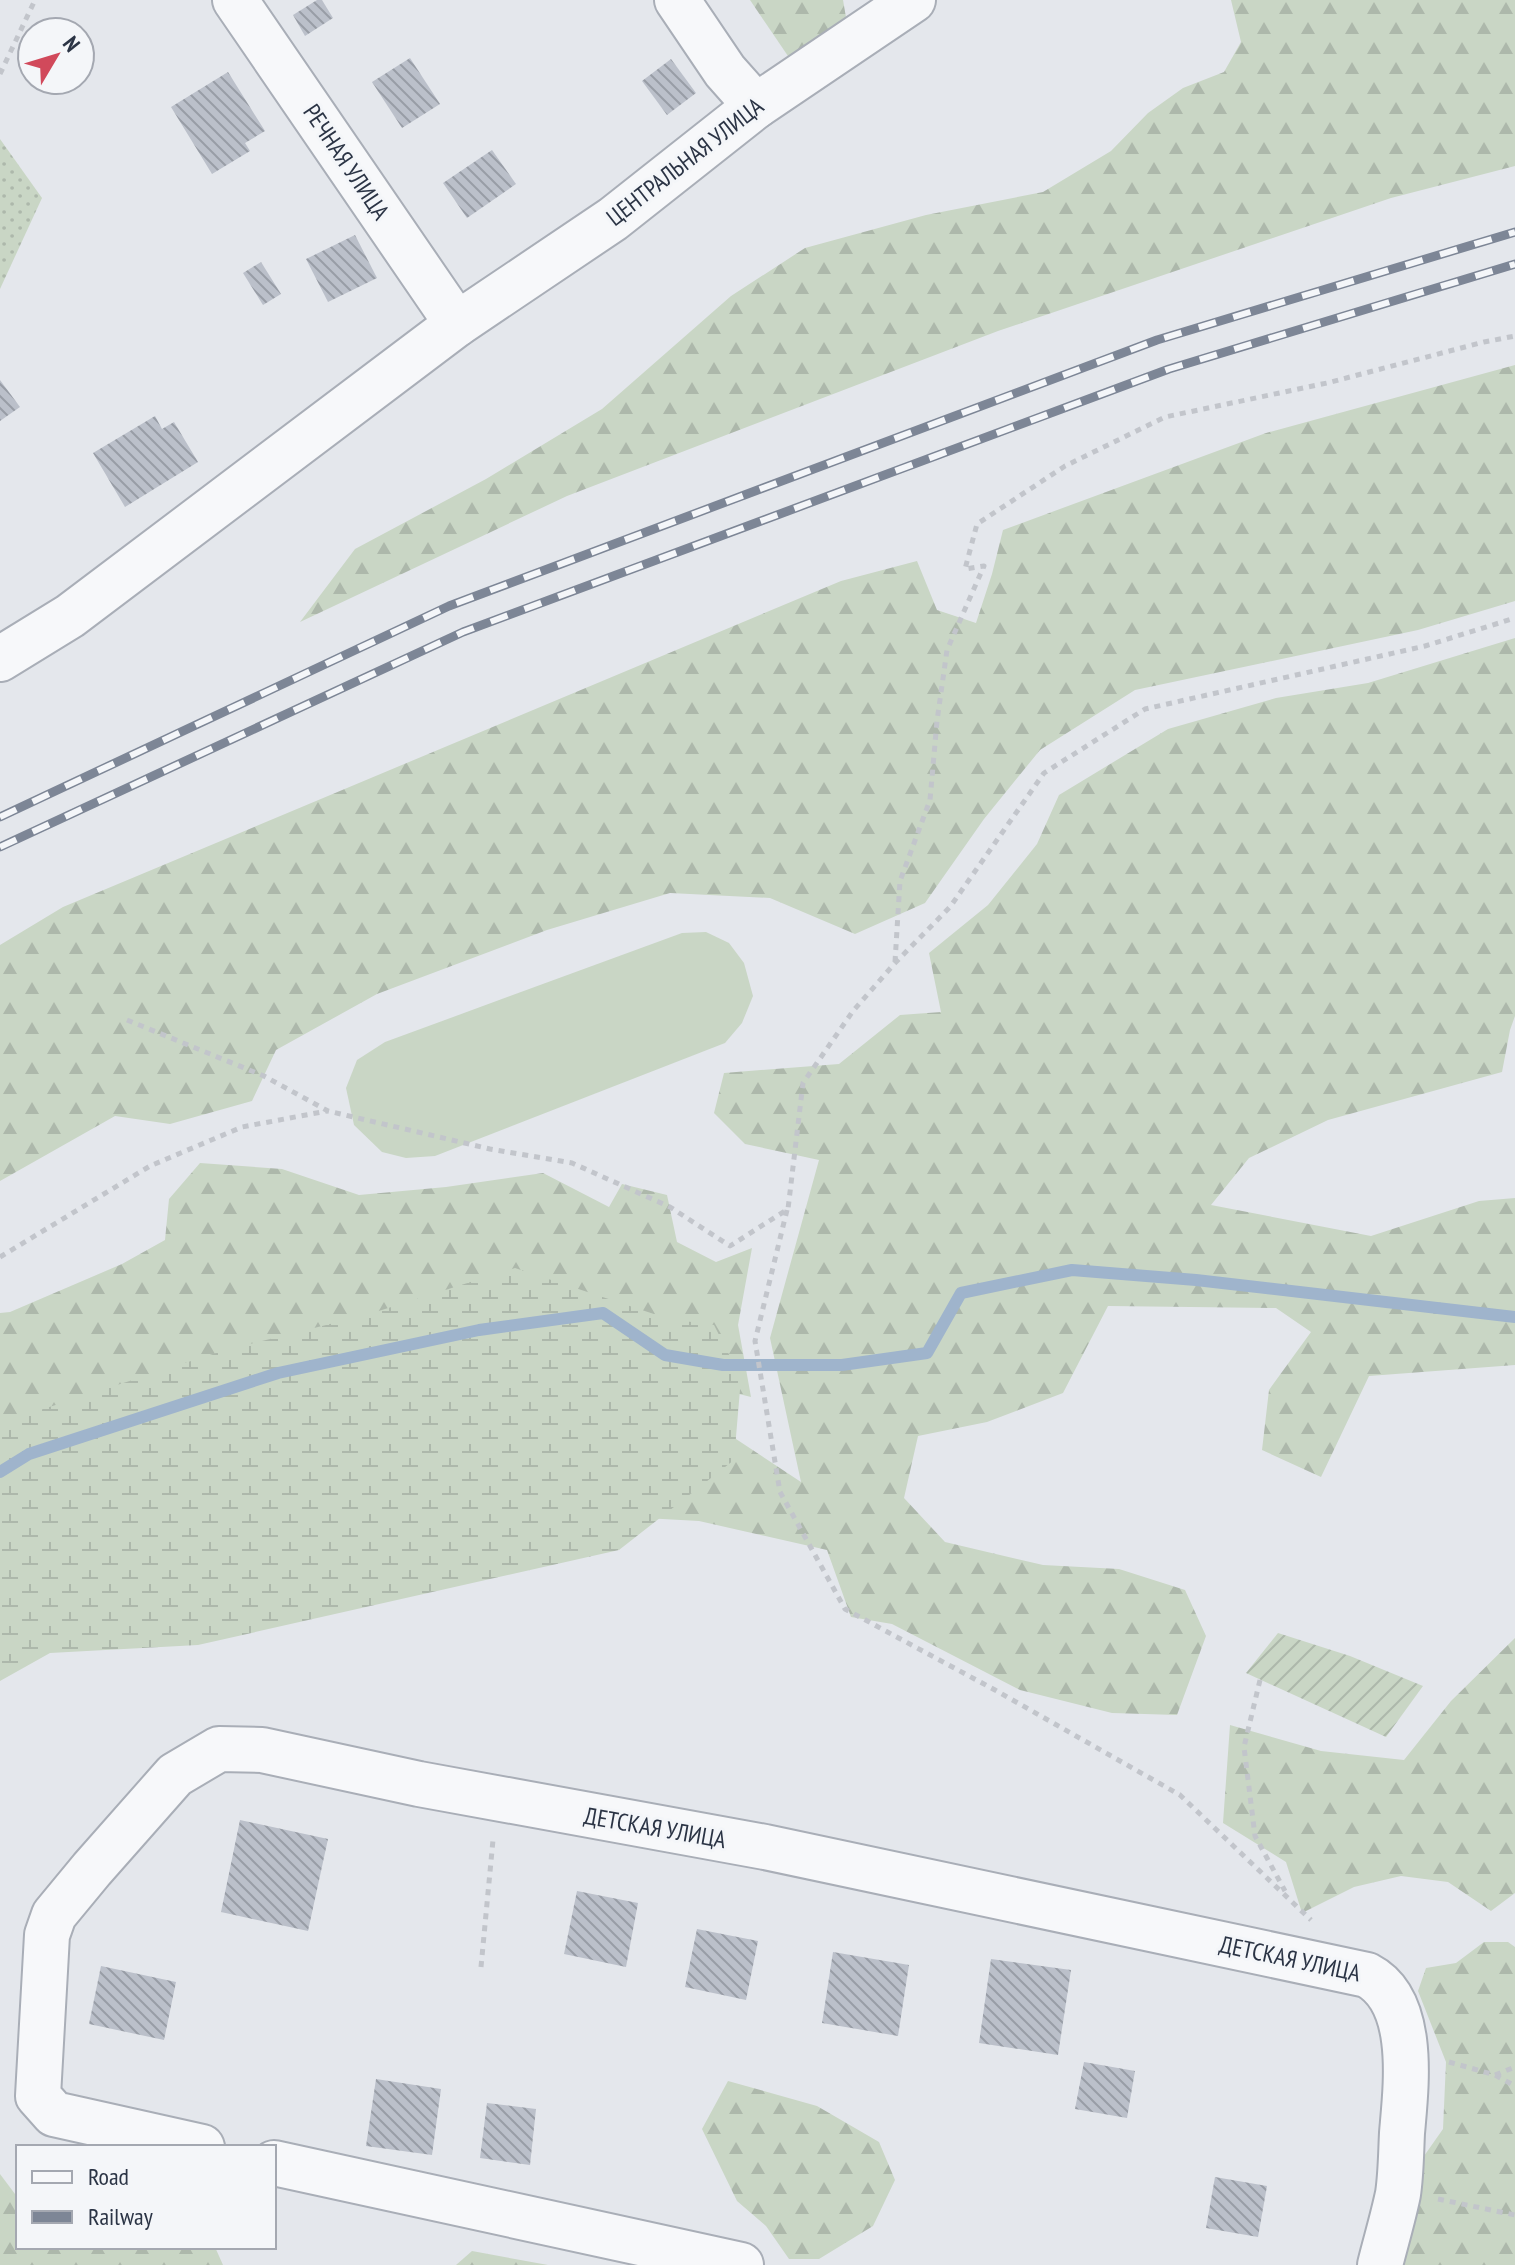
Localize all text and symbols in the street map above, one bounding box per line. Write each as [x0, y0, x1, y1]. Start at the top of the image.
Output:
north arrow [16, 16, 96, 96]
text: N [57, 30, 86, 57]
street label: ЦЕНТРАЛЬНАЯ УЛИЦА [600, 90, 770, 233]
street label: РЕЧНАЯ УЛИЦА [296, 98, 397, 226]
street label: ДЕТСКАЯ УЛИЦА [582, 1800, 729, 1855]
street label: ДЕТСКАЯ УЛИЦА [1217, 1928, 1364, 1989]
legend [16, 2145, 276, 2249]
text: Road [88, 2161, 129, 2192]
text: Railway [88, 2201, 153, 2232]

